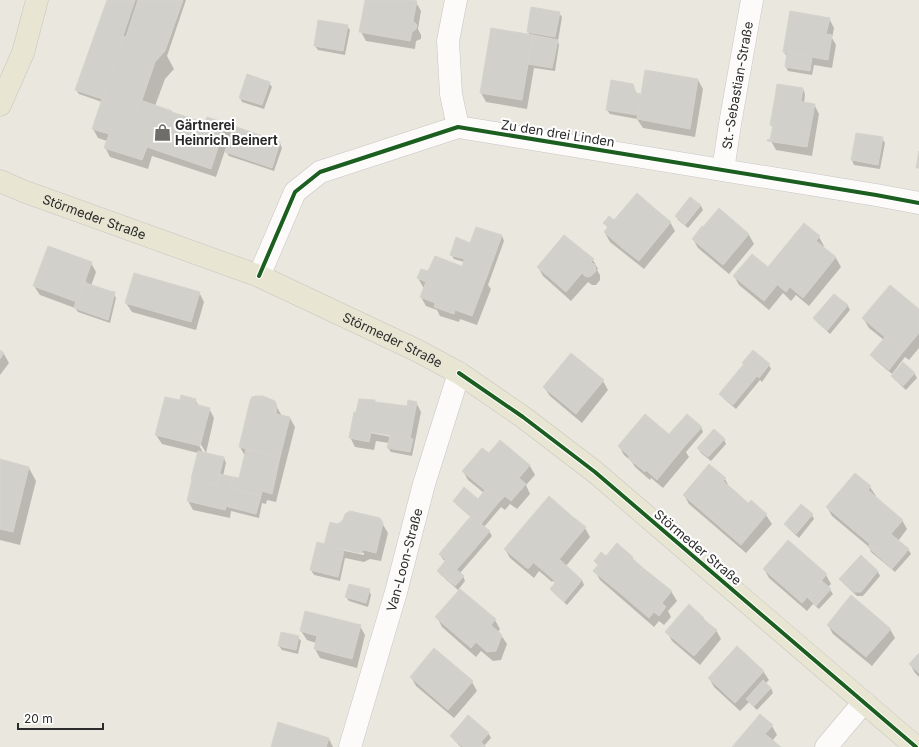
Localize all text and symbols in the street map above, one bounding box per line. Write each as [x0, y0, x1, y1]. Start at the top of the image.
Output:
street label: St.-Sebastian-Straße [718, 20, 756, 150]
street label: Zu den drei Linden [500, 116, 616, 150]
place label: Gärtnerei Heinrich Beinert [175, 117, 278, 148]
shop icon: Gärtnerei Heinrich Beinert [152, 122, 172, 142]
street label: Störmeder Straße [40, 191, 148, 243]
street label: Störmeder Straße [340, 309, 445, 371]
street label: Van-Loon-Straße [383, 506, 425, 613]
street label: Störmeder Straße [651, 506, 745, 588]
scale bar [18, 705, 103, 731]
text: 20 m [24, 711, 53, 726]

